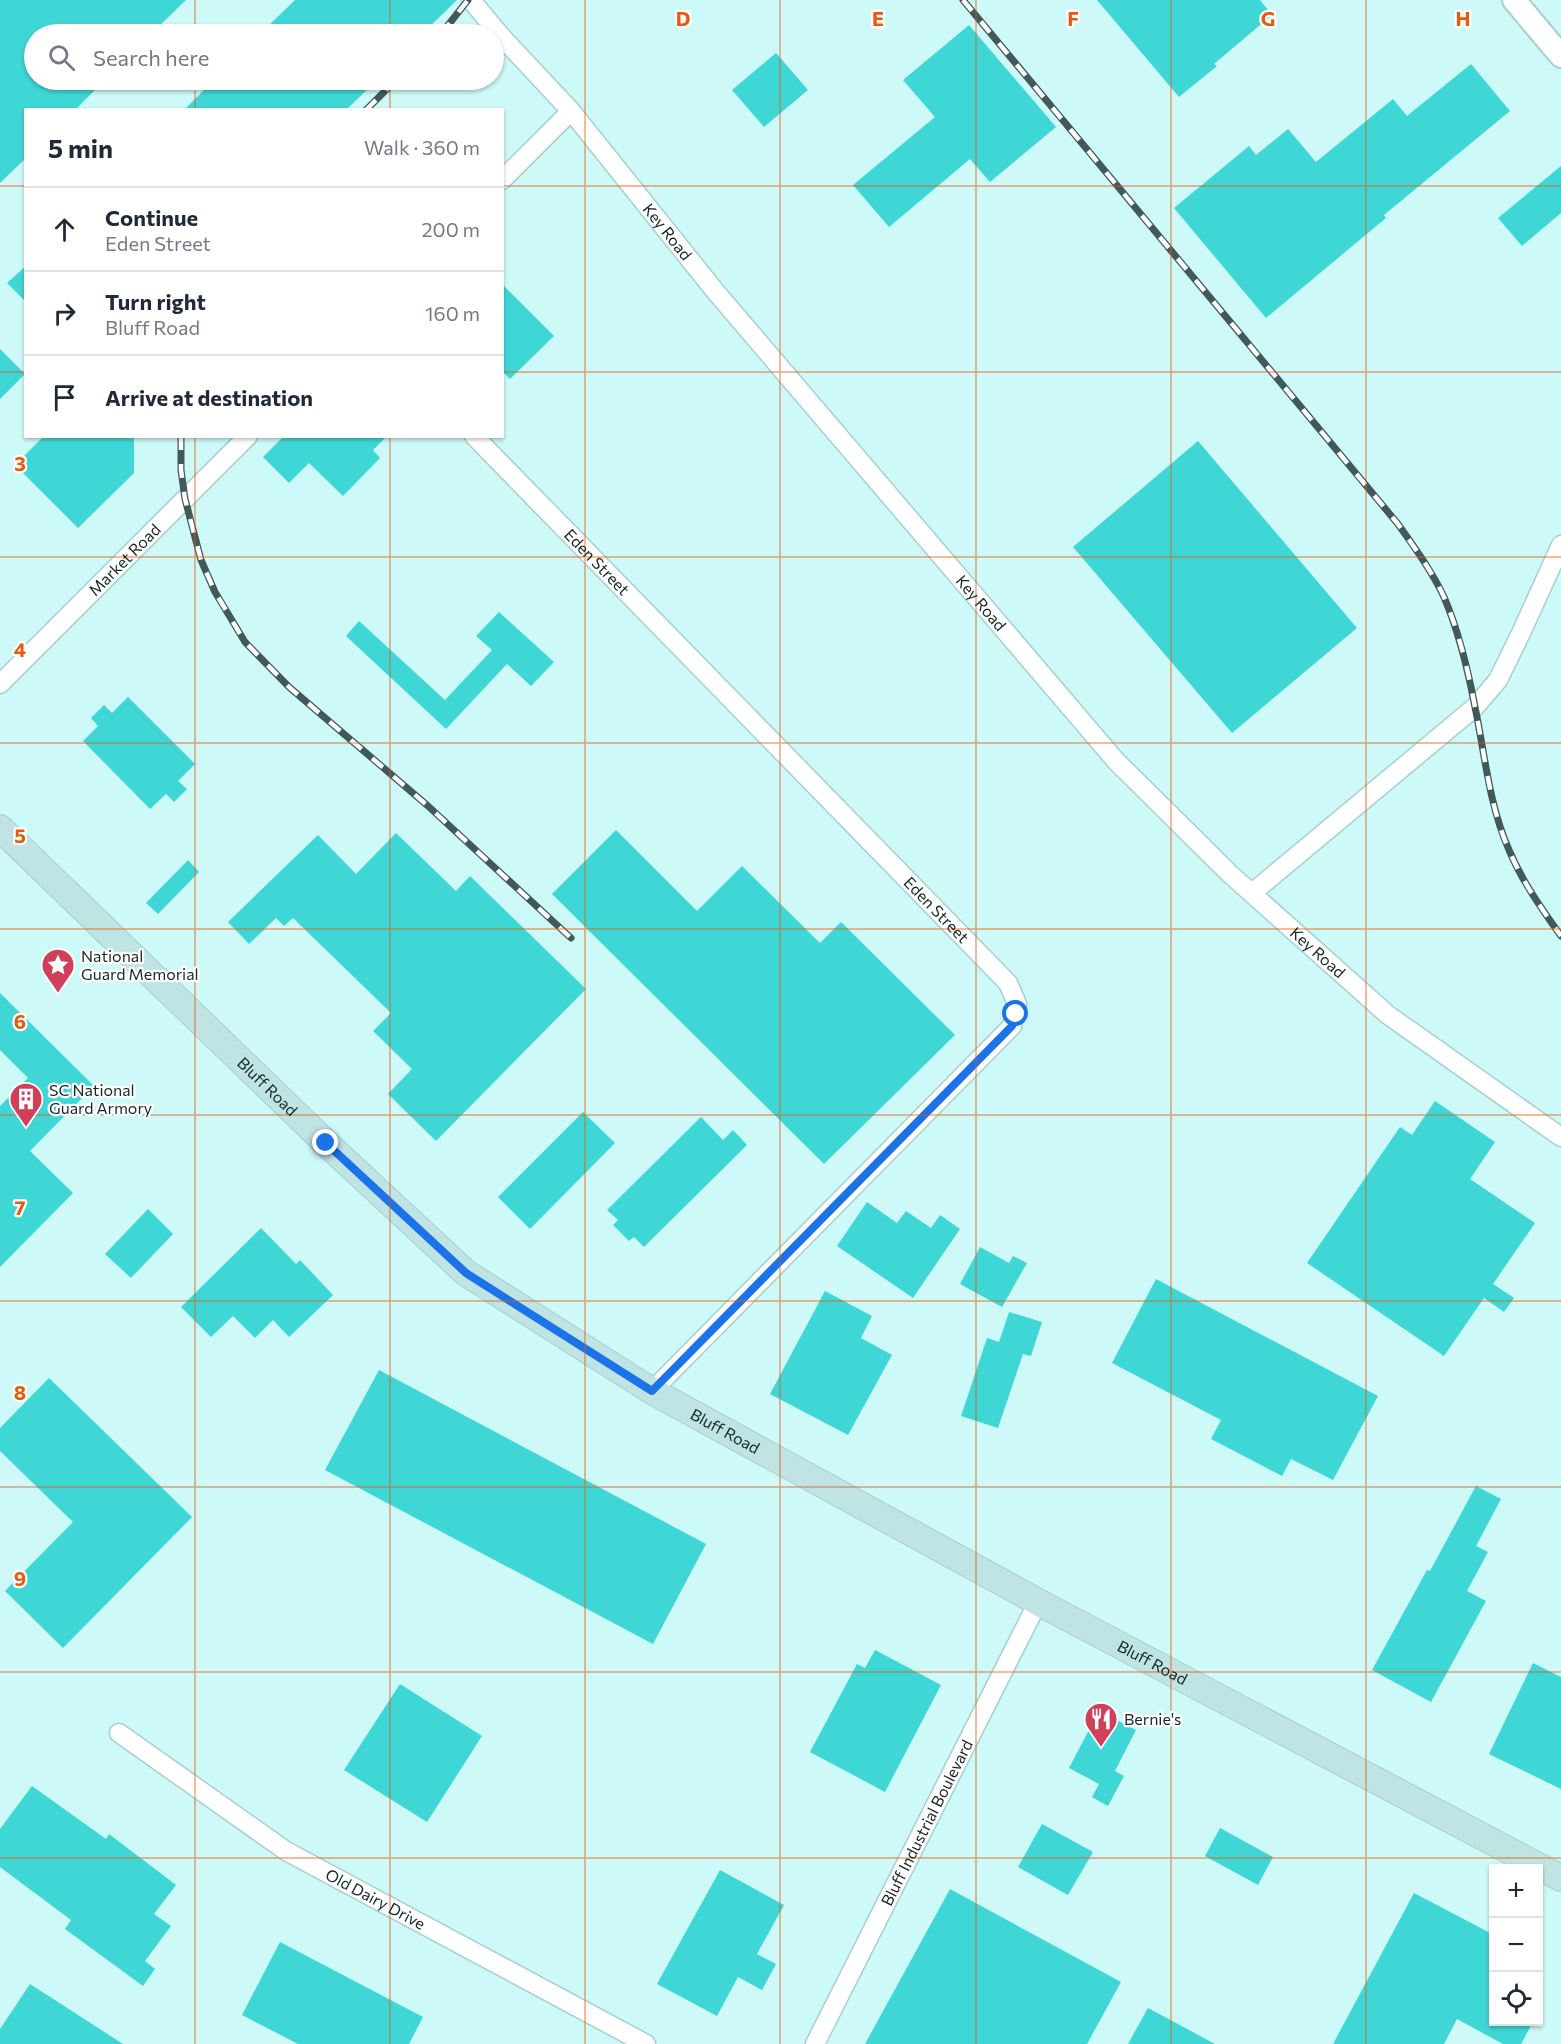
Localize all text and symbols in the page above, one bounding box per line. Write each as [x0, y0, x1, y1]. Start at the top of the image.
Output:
text: D [676, 6, 690, 30]
text: E [872, 6, 884, 30]
text: F [1067, 6, 1079, 30]
text: G [1261, 6, 1275, 30]
text: H [1456, 6, 1471, 30]
search box [24, 24, 504, 90]
icon: search [45, 41, 78, 74]
text: Search here [93, 44, 209, 71]
text: 5 min [48, 132, 113, 163]
text: Walk · 360 m [364, 135, 480, 159]
street label: Key Road [640, 199, 696, 264]
text: Continue [105, 204, 198, 231]
icon: ahead [48, 213, 81, 246]
text: 200 m [422, 217, 480, 241]
text: Eden Street [105, 231, 211, 255]
text: Turn right [105, 288, 206, 315]
icon: right [48, 297, 81, 330]
text: 160 m [425, 301, 480, 325]
text: Bluff Road [105, 315, 200, 339]
icon: arrive [48, 381, 81, 414]
text: Arrive at destination [105, 384, 313, 411]
text: 3 [14, 451, 26, 475]
street label: Market Road [84, 519, 164, 599]
street label: Eden Street [561, 525, 634, 599]
street label: Key Road [952, 571, 1011, 634]
text: 4 [14, 637, 26, 661]
text: 5 [14, 823, 26, 847]
street label: Eden Street [900, 872, 973, 947]
street label: Key Road [1287, 923, 1350, 981]
place label: National Guard Memorial [81, 946, 199, 983]
place icon: National Guard Memorial [40, 947, 76, 994]
route start [1002, 1000, 1028, 1026]
text: 6 [14, 1009, 26, 1033]
street label: Bluff Road [234, 1053, 302, 1119]
place label: SC National Guard Armory [49, 1080, 152, 1117]
building icon: SC National Guard Armory [8, 1081, 44, 1128]
route end [312, 1129, 338, 1155]
text: 7 [15, 1195, 26, 1219]
text: 8 [14, 1380, 26, 1404]
street label: Bluff Road [687, 1404, 763, 1457]
text: 9 [14, 1566, 26, 1590]
street label: Bluff Road [1115, 1636, 1191, 1688]
restaurant icon: Bernie's [1083, 1701, 1119, 1748]
place label: Bernie's [1124, 1709, 1181, 1728]
street label: Bluff Industrial Boulevard [876, 1736, 976, 1909]
street label: Old Dairy Drive [323, 1864, 429, 1933]
map controls [1489, 1864, 1543, 2026]
button: + [1489, 1864, 1543, 1918]
button: − [1489, 1918, 1543, 1972]
button: locate [1489, 1972, 1543, 2026]

